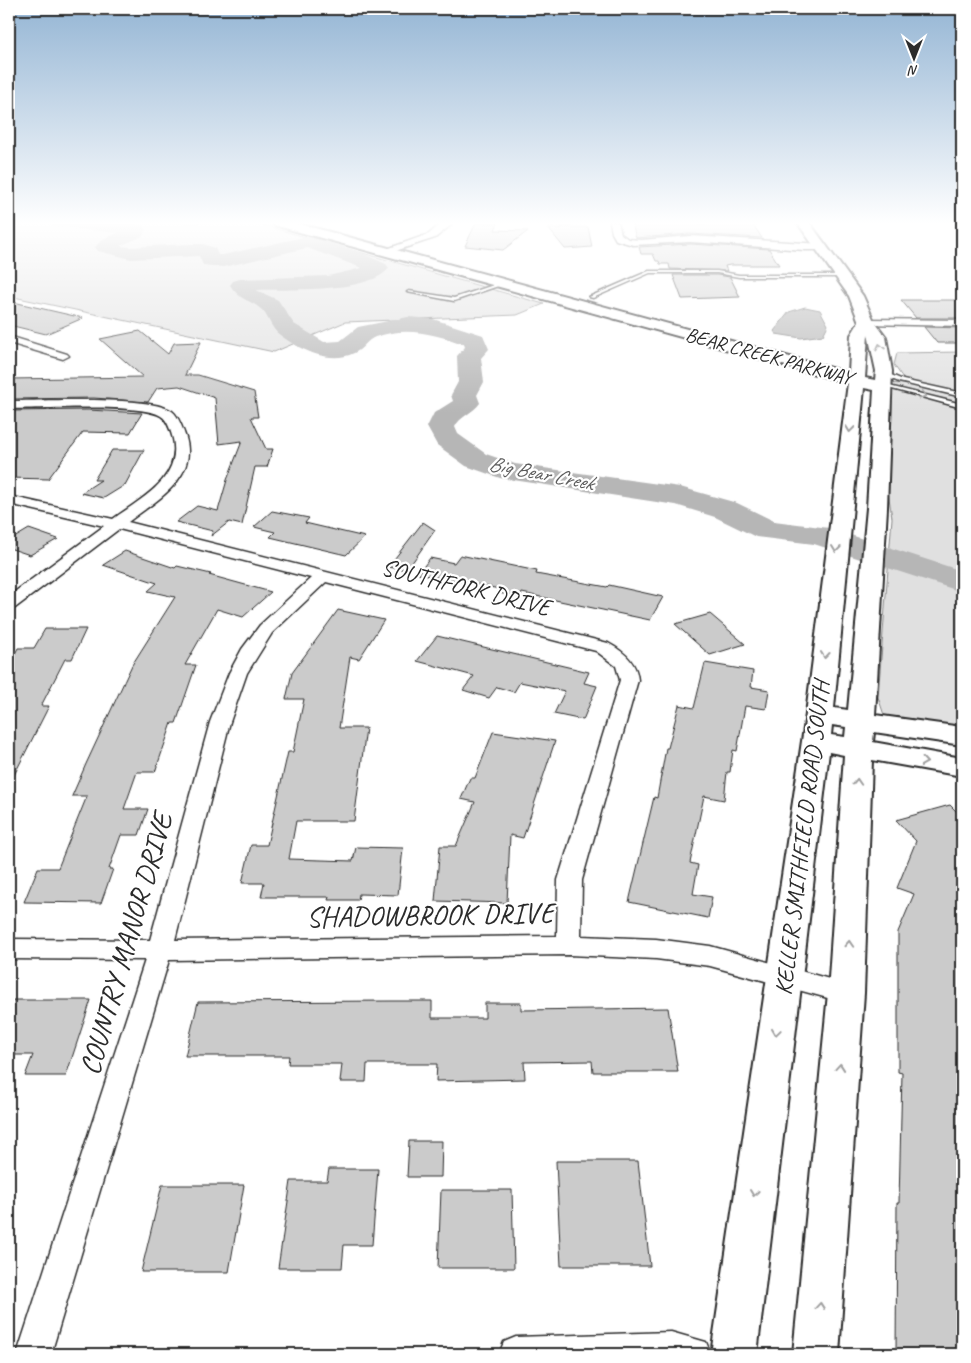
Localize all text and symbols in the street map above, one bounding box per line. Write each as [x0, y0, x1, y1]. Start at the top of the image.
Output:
north arrow [888, 32, 938, 82]
text: N [907, 62, 918, 79]
street label: BEAR CREEK PARKWAY [683, 322, 859, 391]
one-way arrow [875, 342, 886, 351]
one-way arrow [918, 389, 926, 399]
one-way arrow [845, 425, 856, 433]
water label: Big Bear Creek [487, 450, 598, 496]
one-way arrow [831, 546, 842, 554]
street label: SOUTHFORK DRIVE [379, 552, 556, 623]
one-way arrow [820, 652, 831, 660]
street label: KELLER SMITHFIELD ROAD SOUTH [768, 675, 837, 997]
one-way arrow [920, 756, 929, 766]
one-way arrow [851, 777, 862, 785]
street label: COUNTRY MANOR DRIVE [71, 806, 182, 1079]
street label: SHADOWBROOK DRIVE [306, 894, 558, 936]
one-way arrow [843, 940, 854, 948]
one-way arrow [771, 1028, 782, 1036]
one-way arrow [834, 1063, 845, 1071]
one-way arrow [749, 1189, 760, 1197]
one-way arrow [814, 1301, 825, 1309]

